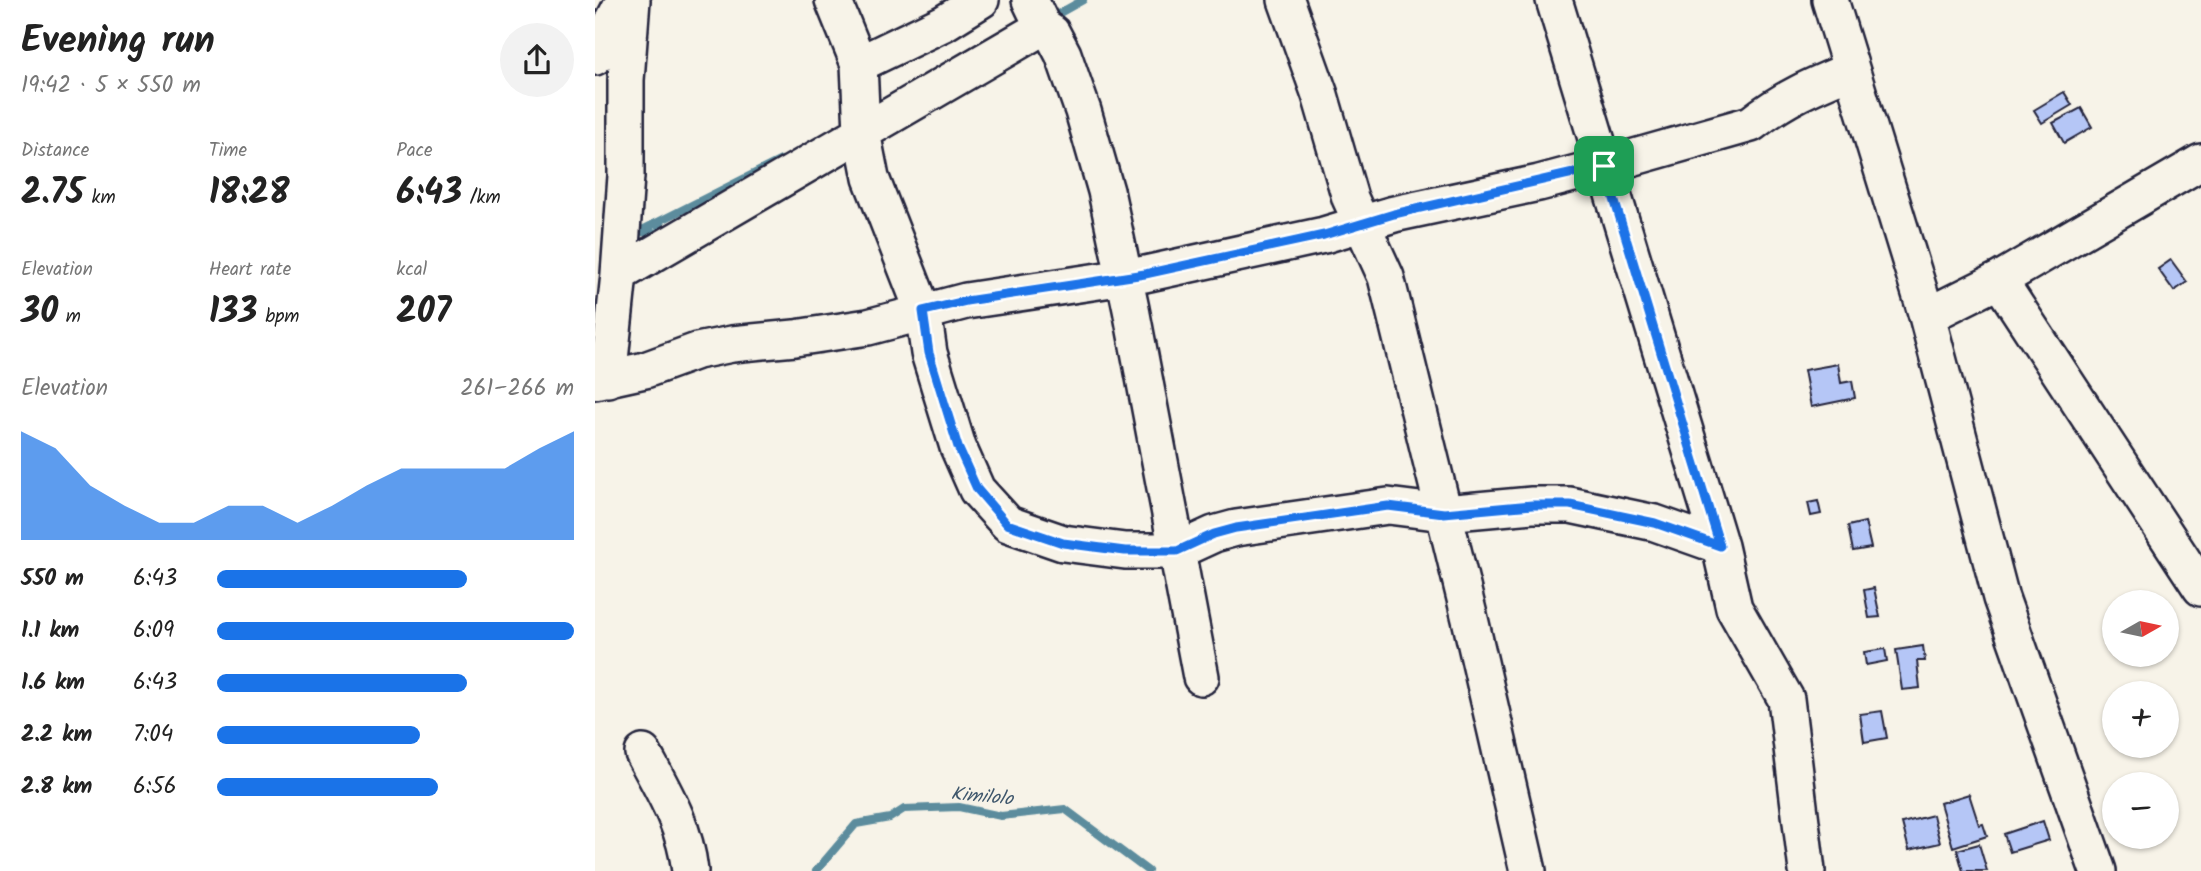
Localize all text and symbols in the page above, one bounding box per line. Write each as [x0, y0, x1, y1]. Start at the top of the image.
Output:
text: Evening run [21, 12, 215, 72]
button: share [500, 23, 574, 97]
text: 19:42 · 5 × 550 m [21, 68, 201, 104]
text: Distance [21, 136, 89, 166]
text: Time [209, 136, 247, 166]
text: Pace [396, 136, 433, 166]
pin [1574, 136, 1634, 196]
icon: arrive [1585, 147, 1623, 185]
text: 2.75 [21, 166, 84, 222]
text: 18:28 [209, 166, 290, 222]
text: 6:43 [396, 166, 462, 222]
text: km [84, 183, 116, 213]
text: /km [462, 183, 501, 213]
text: Elevation [21, 255, 93, 285]
text: Heart rate [209, 255, 291, 285]
text: kcal [396, 255, 427, 285]
text: 30 [21, 285, 58, 341]
text: 133 [209, 285, 258, 341]
text: 207 [396, 285, 451, 341]
text: m [58, 302, 81, 332]
text: bpm [258, 302, 299, 332]
text: Elevation [21, 371, 108, 407]
text: 261–266 m [460, 371, 574, 407]
text: 550 m [21, 561, 84, 597]
text: 6:43 [133, 561, 177, 597]
north arrow [2102, 590, 2179, 667]
map controls [2102, 590, 2179, 849]
text: 1.1 km [21, 613, 79, 649]
text: 6:09 [133, 613, 174, 649]
text: 1.6 km [21, 665, 85, 701]
text: 6:43 [133, 665, 177, 701]
button: + [2102, 681, 2179, 758]
text: 2.2 km [21, 717, 92, 753]
text: 7:04 [133, 717, 173, 753]
text: 2.8 km [21, 769, 92, 805]
text: 6:56 [133, 769, 177, 805]
button: − [2102, 772, 2179, 849]
water label: Kimilolo [950, 779, 1015, 815]

